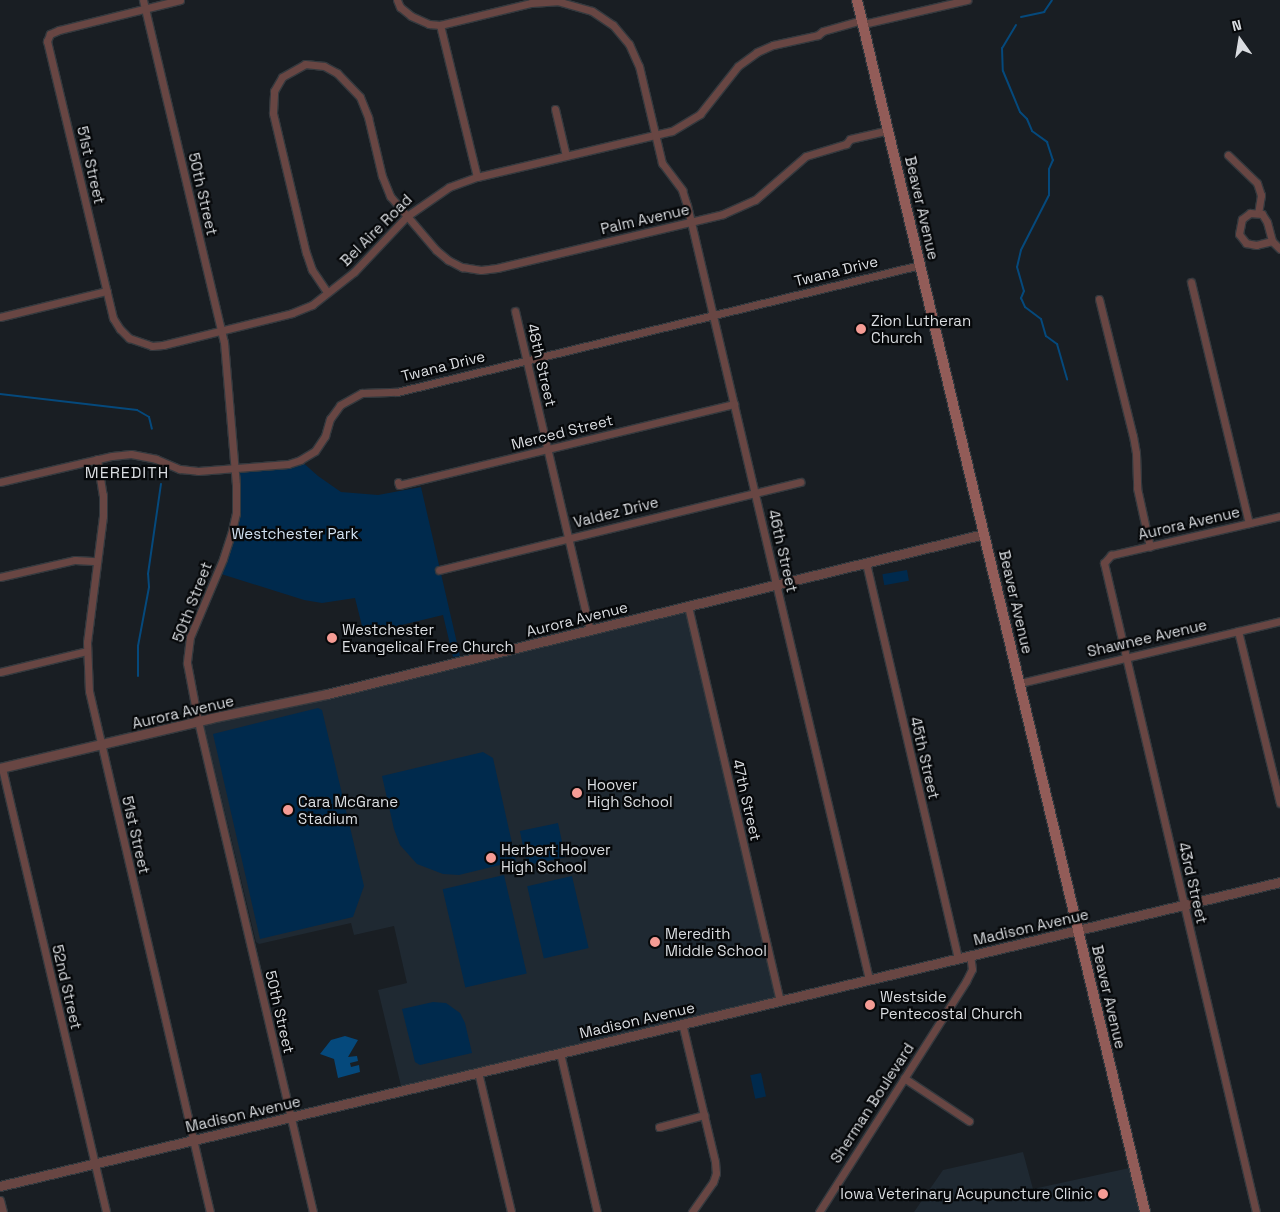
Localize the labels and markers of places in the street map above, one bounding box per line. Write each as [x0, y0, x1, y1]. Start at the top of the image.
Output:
place label: Zion Lutheran Church [871, 311, 971, 346]
marker: Zion Lutheran Church [855, 323, 867, 335]
place label: Westchester Evangelical Free Church [342, 620, 514, 655]
marker: Westchester Evangelical Free Church [326, 632, 338, 644]
place label: Hoover High School [587, 775, 673, 810]
marker: Hoover High School [571, 787, 583, 799]
place label: Cara McGrane Stadium [298, 792, 398, 827]
marker: Cara McGrane Stadium [282, 804, 294, 816]
place label: Herbert Hoover High School [501, 840, 611, 875]
marker: Herbert Hoover High School [485, 852, 497, 864]
place label: Meredith Middle School [665, 924, 767, 959]
marker: Meredith Middle School [649, 936, 661, 948]
place label: Westside Pentecostal Church [880, 987, 1023, 1022]
marker: Westside Pentecostal Church [864, 999, 876, 1011]
place label: Iowa Veterinary Acupuncture Clinic [840, 1185, 1093, 1203]
marker: Iowa Veterinary Acupuncture Clinic [1097, 1188, 1109, 1200]

